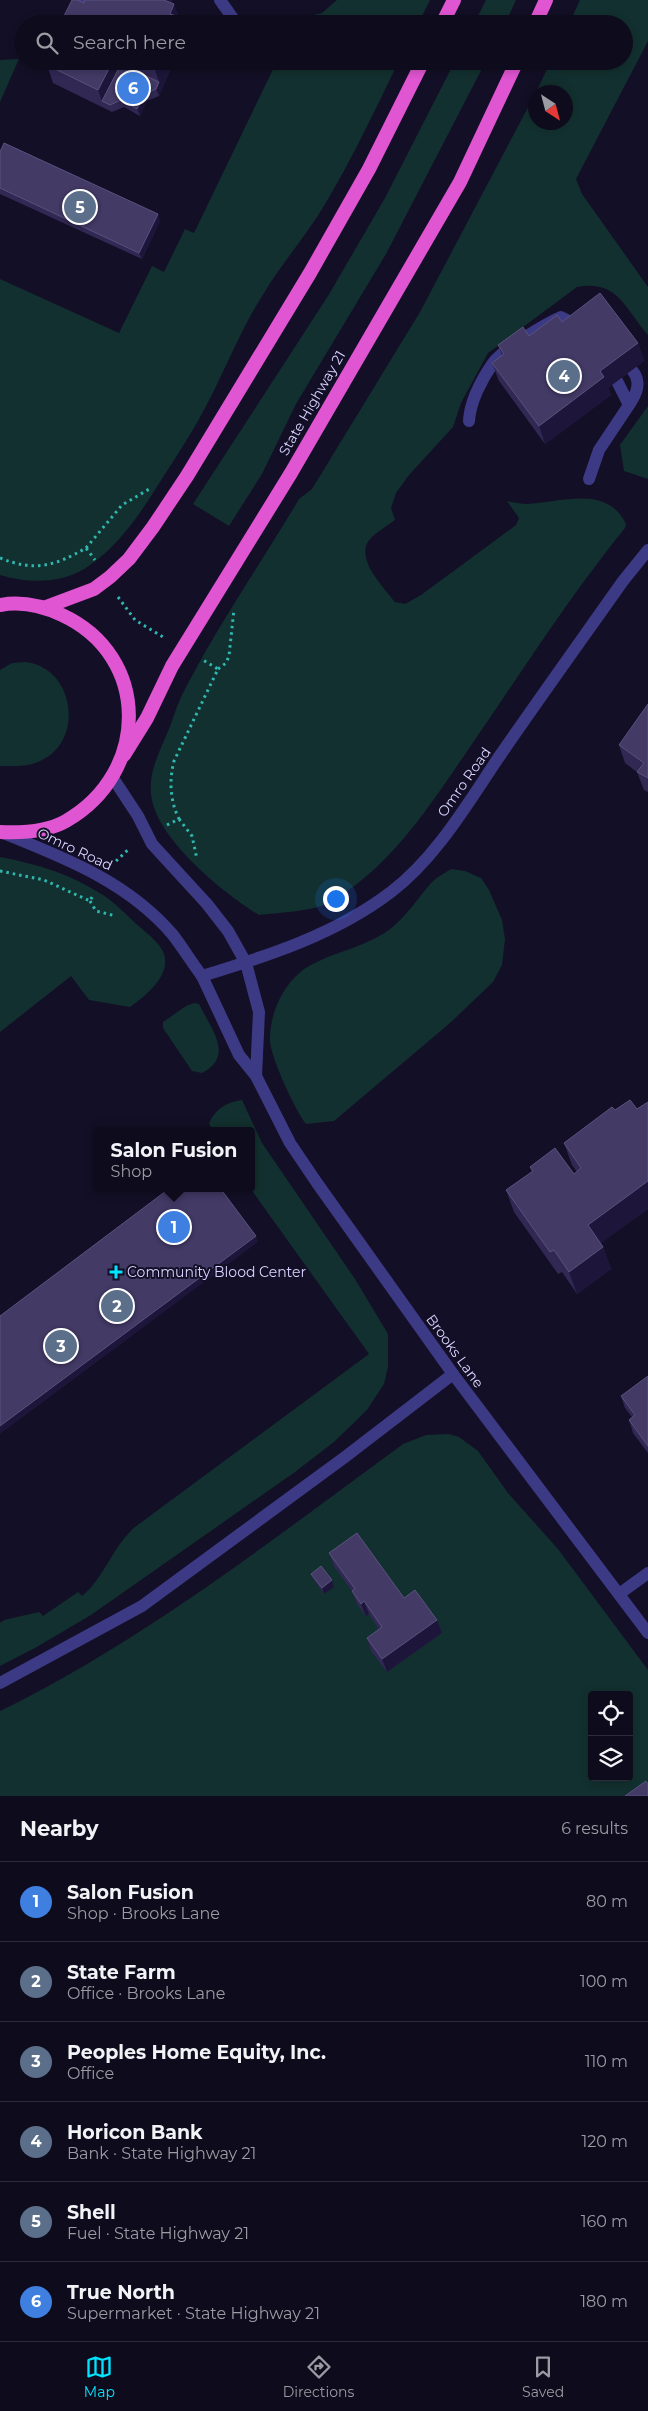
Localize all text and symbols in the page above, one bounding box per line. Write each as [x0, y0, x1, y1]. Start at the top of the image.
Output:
search box [15, 15, 633, 70]
icon: search [33, 29, 61, 57]
text: Search here [73, 31, 186, 54]
pin: 6 [117, 69, 149, 107]
north arrow [528, 85, 573, 130]
pin: 5 [64, 188, 96, 226]
street label: State Highway 21 [275, 347, 349, 459]
pin: 4 [548, 357, 580, 395]
street label: Omro Road [433, 744, 495, 820]
street label: Omro Road [34, 824, 116, 874]
your location [323, 886, 349, 912]
popup [93, 1127, 255, 1192]
text: Salon Fusion [111, 1139, 237, 1162]
text: Shop [111, 1162, 152, 1181]
pin: 1 [158, 1208, 190, 1246]
place label: Community Blood Center [127, 1263, 306, 1281]
marker: Community Blood Center [109, 1265, 123, 1279]
pin: 2 [101, 1287, 133, 1325]
street label: Brooks Lane [422, 1311, 488, 1391]
pin: 3 [45, 1327, 77, 1365]
map controls [588, 1691, 633, 1781]
button: locate [588, 1691, 633, 1736]
button: layers [588, 1736, 633, 1781]
text: Nearby [20, 1816, 99, 1841]
text: 6 results [561, 1819, 628, 1838]
text: Salon Fusion [67, 1881, 194, 1904]
text: 1 [33, 1892, 39, 1911]
text: 80 m [586, 1892, 628, 1911]
text: Shop · Brooks Lane [67, 1904, 220, 1923]
text: State Farm [67, 1961, 176, 1984]
text: 2 [31, 1972, 41, 1991]
text: 100 m [580, 1972, 628, 1991]
text: Office · Brooks Lane [67, 1984, 226, 2003]
text: Peoples Home Equity, Inc. [67, 2041, 326, 2064]
text: 3 [31, 2052, 41, 2071]
text: 110 m [585, 2052, 628, 2071]
text: Office [67, 2064, 114, 2083]
text: Horicon Bank [67, 2121, 203, 2144]
text: 4 [30, 2132, 42, 2151]
text: 120 m [581, 2132, 628, 2151]
text: Bank · State Highway 21 [67, 2144, 256, 2163]
text: Shell [67, 2201, 116, 2224]
text: 5 [31, 2212, 41, 2231]
text: 160 m [581, 2212, 628, 2231]
text: Fuel · State Highway 21 [67, 2224, 249, 2243]
text: True North [67, 2281, 175, 2304]
text: 6 [31, 2292, 41, 2311]
text: 180 m [580, 2292, 628, 2311]
text: Supermarket · State Highway 21 [67, 2304, 320, 2323]
tab: Map [84, 2353, 115, 2401]
tab: Directions [283, 2353, 354, 2401]
tab: Saved [522, 2353, 564, 2401]

